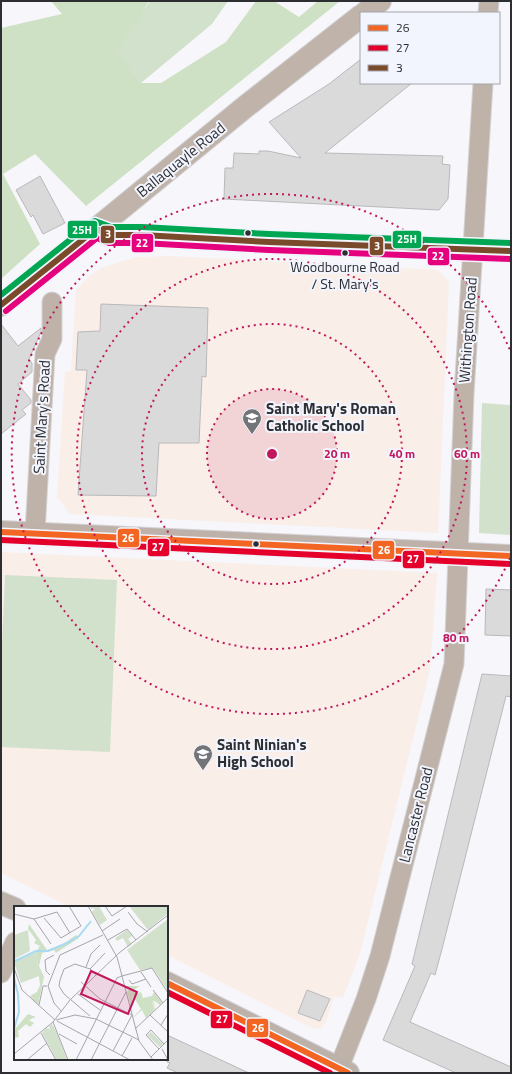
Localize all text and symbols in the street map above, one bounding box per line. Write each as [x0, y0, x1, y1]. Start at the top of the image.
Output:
legend [360, 12, 500, 84]
text: 26 [396, 18, 410, 37]
text: 27 [396, 38, 409, 57]
text: 3 [396, 58, 403, 77]
street label: Ballaquayle Road [131, 117, 230, 203]
line badge: 25H [67, 220, 98, 239]
text: 25H [72, 222, 92, 238]
line badge: 3 [100, 225, 115, 244]
text: 3 [105, 226, 111, 242]
unlabelled marker [243, 228, 253, 238]
line badge: 25H [392, 230, 422, 249]
text: 25H [397, 231, 417, 247]
line badge: 22 [131, 233, 154, 253]
text: 22 [136, 235, 148, 251]
line badge: 3 [369, 236, 384, 256]
text: 3 [374, 238, 380, 254]
line badge: 22 [427, 247, 450, 266]
marker: Woodbourne Road / St. Mary's [340, 248, 350, 258]
text: 22 [432, 248, 444, 264]
place label: Woodbourne Road / St. Mary's [290, 256, 400, 294]
street label: Withington Road [452, 276, 483, 384]
street label: Saint Mary's Road [27, 360, 56, 474]
place label: Saint Mary's Roman Catholic School [266, 397, 396, 437]
school or university icon: Saint Mary's Roman Catholic School [241, 407, 263, 435]
text: 20 m [324, 444, 350, 463]
text: 40 m [389, 444, 415, 463]
text: 60 m [454, 444, 480, 463]
centre of rings [265, 447, 279, 461]
line badge: 26 [117, 528, 140, 548]
text: 26 [122, 530, 134, 546]
line badge: 27 [147, 538, 170, 557]
text: 27 [152, 539, 164, 555]
unlabelled marker [251, 539, 261, 549]
line badge: 26 [372, 540, 395, 560]
text: 26 [378, 542, 390, 558]
line badge: 27 [402, 550, 425, 569]
text: 27 [407, 551, 419, 567]
text: 80 m [443, 628, 469, 647]
place label: Saint Ninian's High School [217, 733, 307, 773]
school or university icon: Saint Ninian's High School [192, 743, 214, 771]
street label: Lancaster Road [393, 765, 438, 865]
inset map [14, 906, 168, 1060]
line badge: 27 [210, 1010, 233, 1029]
text: 27 [216, 1011, 228, 1027]
line badge: 26 [246, 1018, 269, 1038]
text: 26 [252, 1020, 264, 1036]

